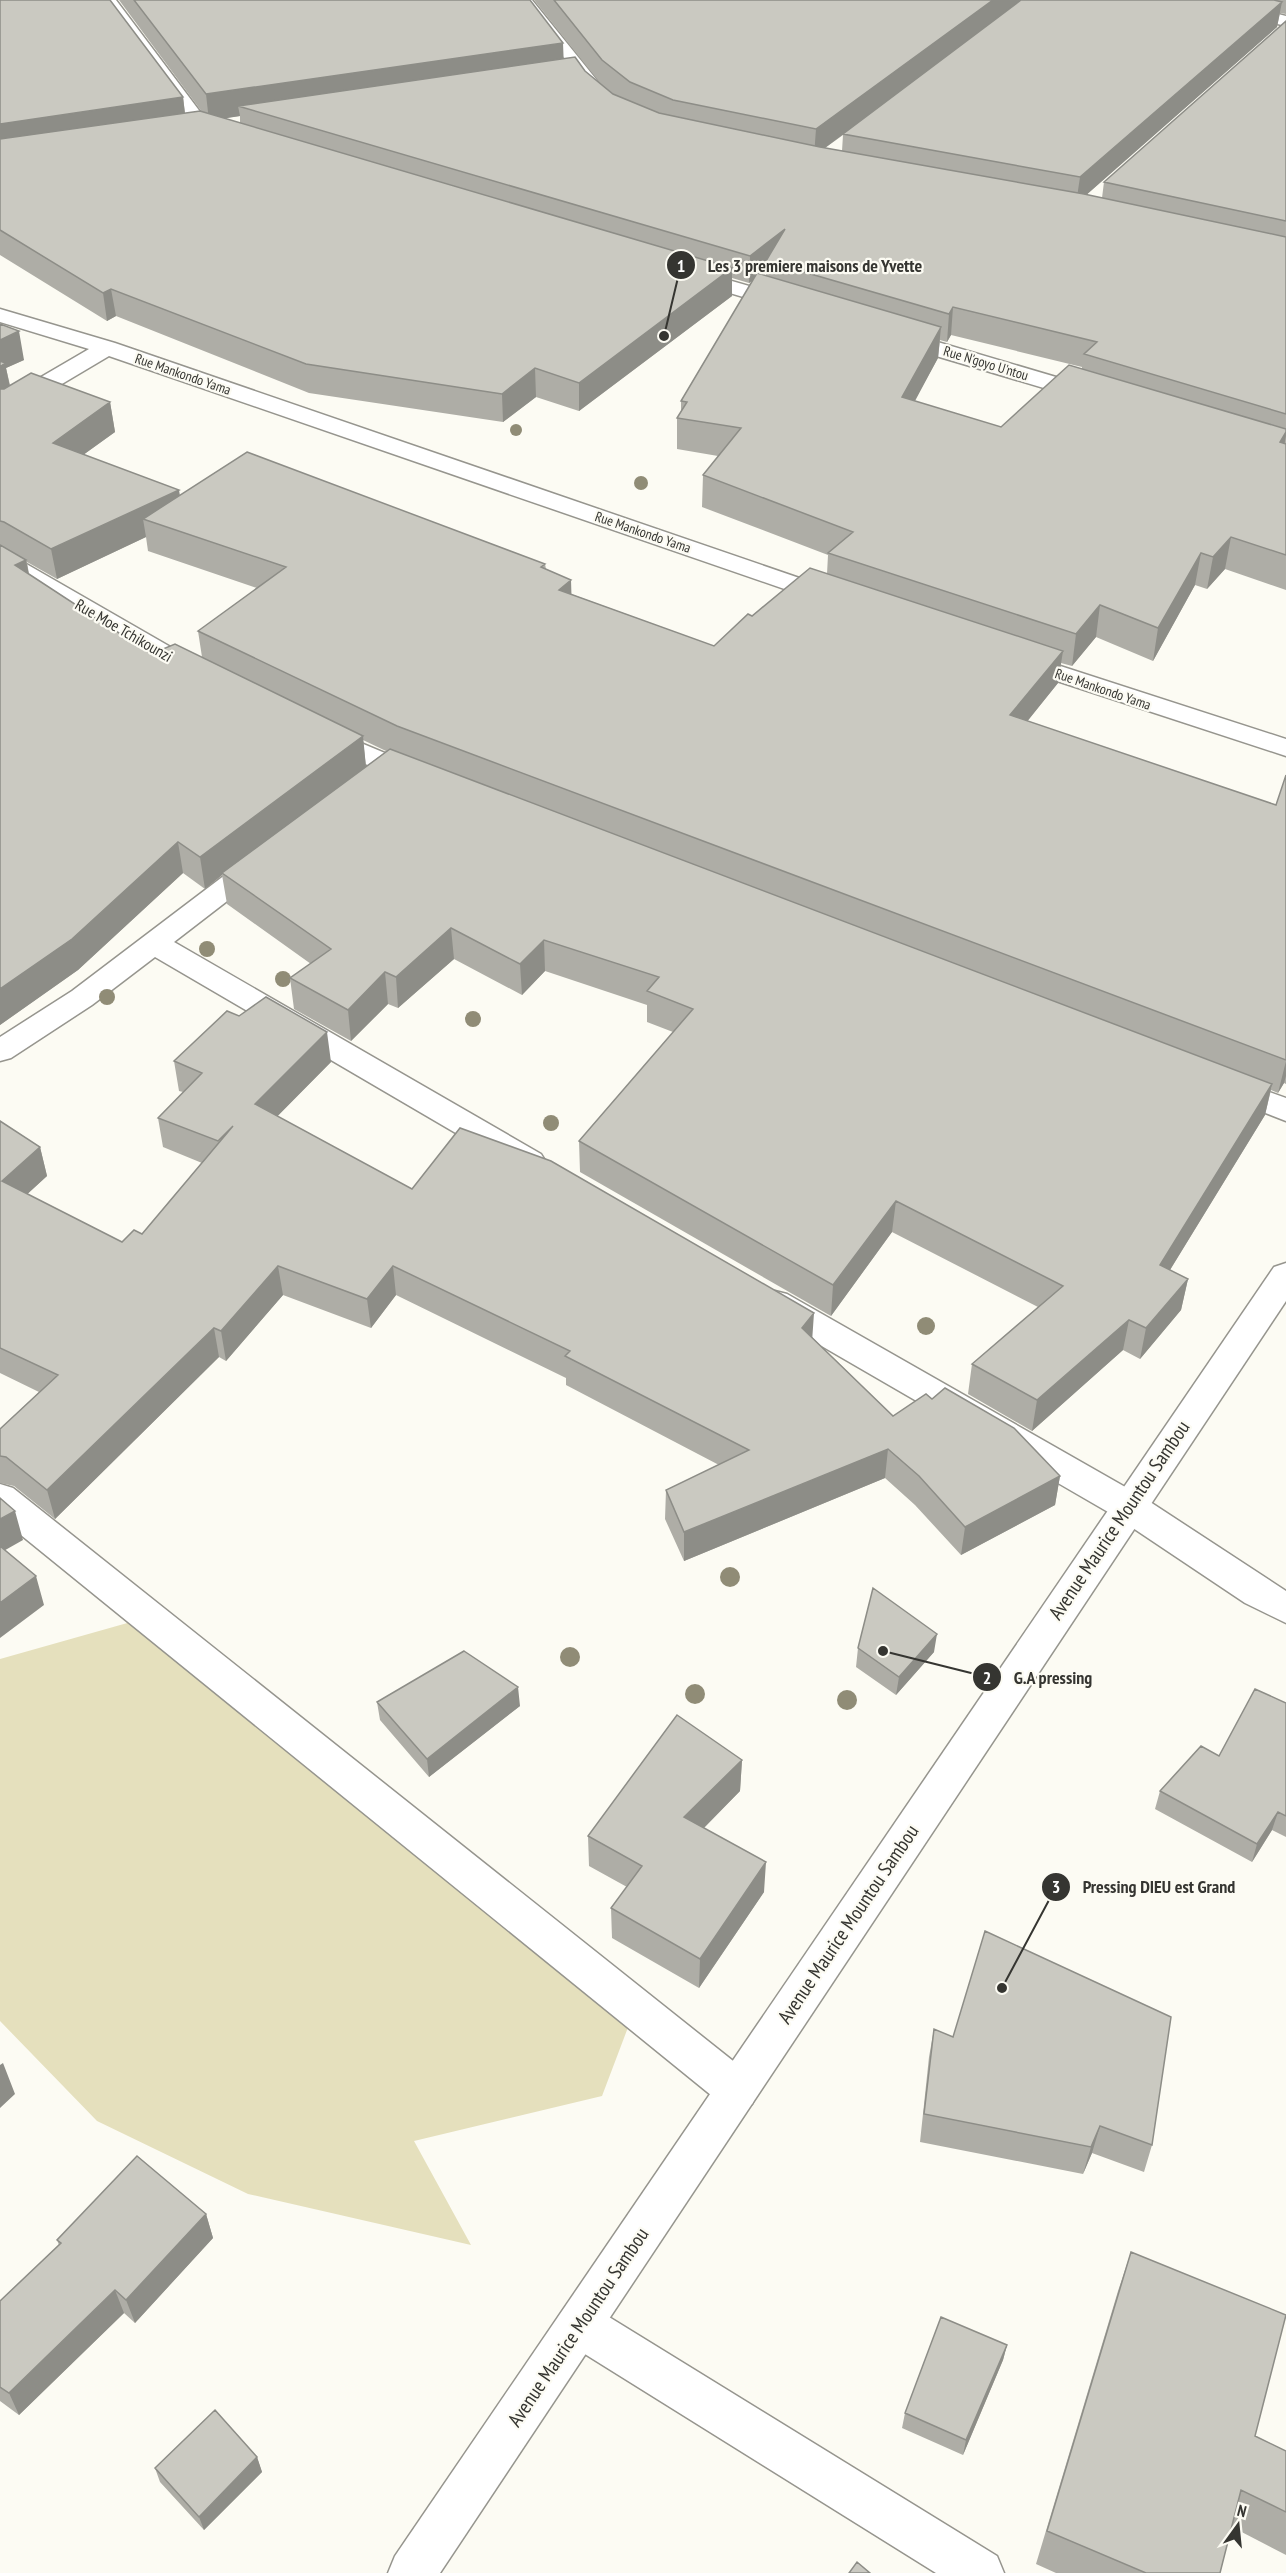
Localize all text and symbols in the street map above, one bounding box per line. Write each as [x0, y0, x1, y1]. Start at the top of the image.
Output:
callout: Les 3 premiere maisons de Yvette [666, 247, 934, 283]
text: 1 [677, 254, 685, 277]
text: Les 3 premiere maisons de Yvette [708, 254, 922, 277]
street label: Rue N'goyo U'ntou [941, 342, 1031, 384]
street label: Rue Mankondo Yama [133, 349, 233, 399]
street label: Rue Mankondo Yama [593, 507, 693, 557]
street label: Rue Moe Tchikounzi [72, 594, 176, 666]
street label: Rue Mankondo Yama [1053, 664, 1153, 714]
street label: Avenue Maurice Mountou Sambou [1043, 1415, 1195, 1625]
callout: G.A pressing [972, 1659, 1105, 1695]
text: 2 [983, 1666, 991, 1689]
text: G.A pressing [1014, 1666, 1092, 1689]
street label: Avenue Maurice Mountou Sambou [772, 1819, 924, 2029]
callout: Pressing DIEU est Grand [1041, 1869, 1248, 1905]
text: 3 [1052, 1875, 1060, 1898]
text: Pressing DIEU est Grand [1083, 1875, 1235, 1898]
street label: Avenue Maurice Mountou Sambou [502, 2222, 654, 2432]
north arrow [1208, 2495, 1268, 2555]
text: N [1235, 2500, 1249, 2521]

